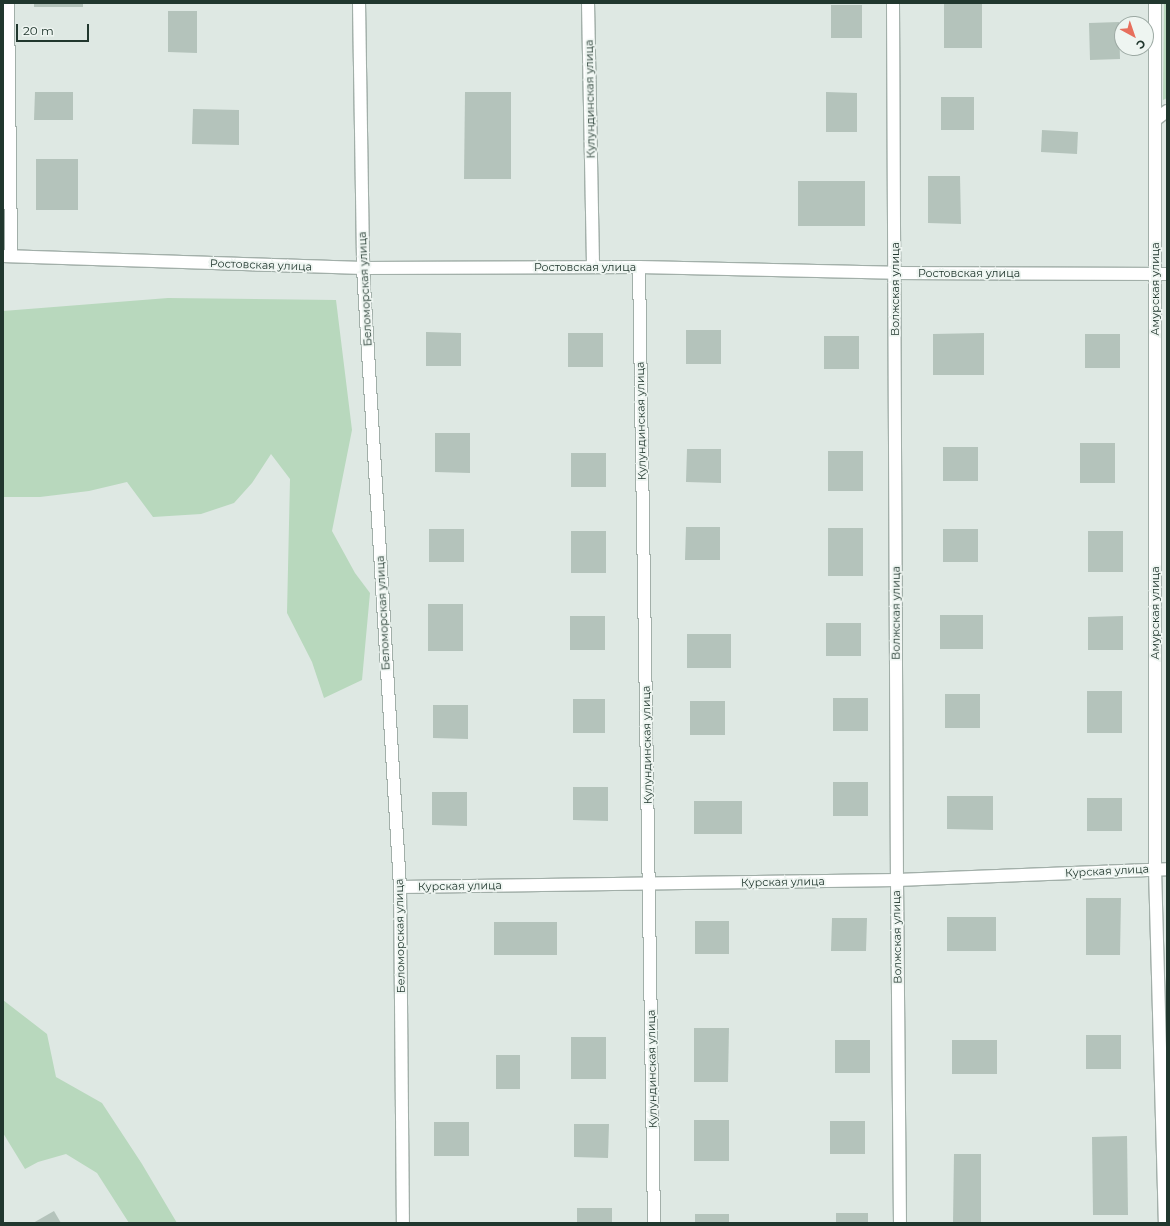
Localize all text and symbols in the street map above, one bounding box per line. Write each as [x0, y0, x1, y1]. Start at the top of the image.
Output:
scale bar [18, 16, 91, 42]
north arrow [1114, 16, 1154, 56]
text: 20 m [23, 23, 54, 38]
text: С [1134, 36, 1149, 52]
street label: Кулундинская улица [582, 40, 598, 158]
street label: Беломорская улица [355, 231, 375, 347]
street label: Волжская улица [888, 242, 902, 336]
street label: Амурская улица [1148, 242, 1162, 336]
street label: Ростовская улица [210, 257, 312, 273]
street label: Ростовская улица [534, 260, 636, 274]
street label: Ростовская улица [918, 266, 1020, 280]
street label: Кулундинская улица [633, 362, 649, 480]
street label: Беломорская улица [373, 555, 393, 671]
street label: Волжская улица [889, 566, 903, 660]
street label: Амурская улица [1148, 566, 1162, 660]
street label: Кулундинская улица [639, 686, 655, 804]
street label: Курская улица [1065, 862, 1149, 880]
street label: Курская улица [741, 875, 825, 889]
street label: Беломорская улица [392, 879, 408, 993]
street label: Курская улица [418, 879, 502, 893]
street label: Волжская улица [890, 890, 904, 984]
street label: Кулундинская улица [644, 1010, 660, 1128]

